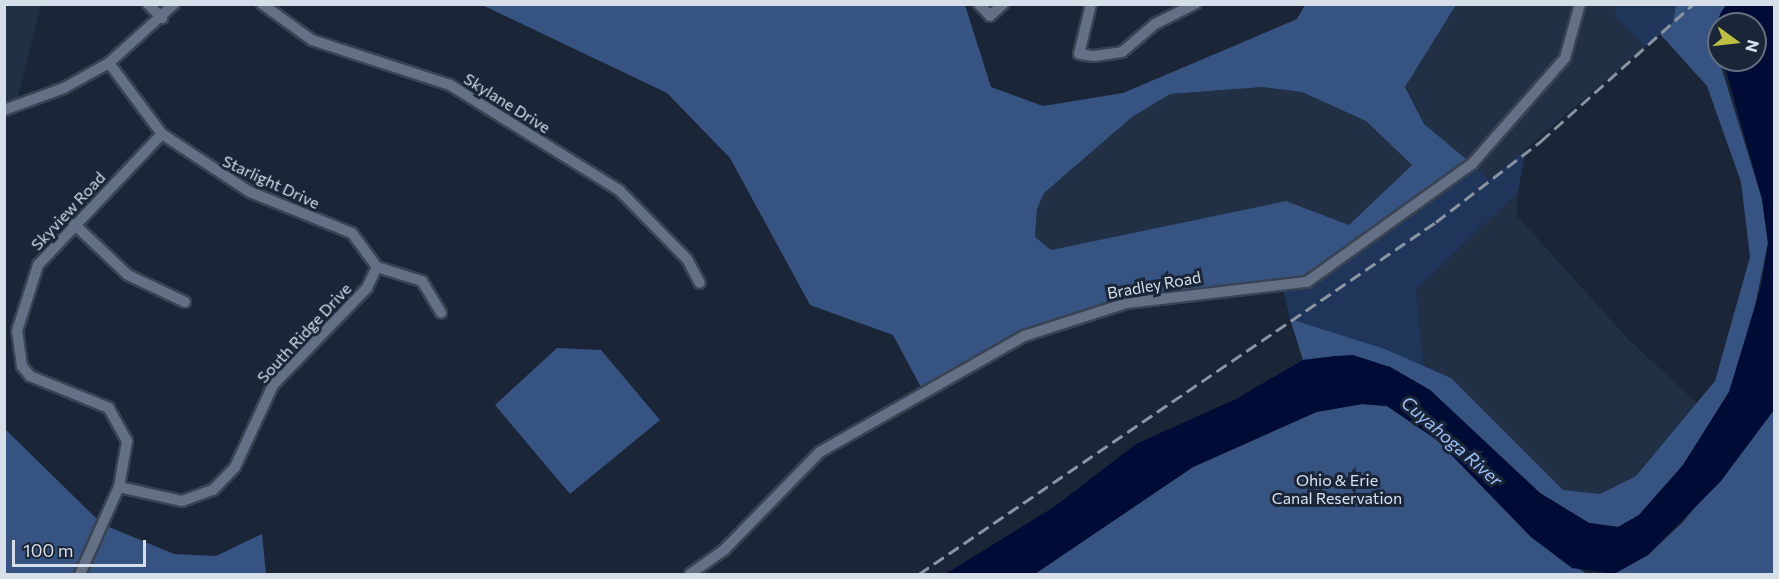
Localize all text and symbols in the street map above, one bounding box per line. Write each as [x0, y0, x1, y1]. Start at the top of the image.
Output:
north arrow [1707, 12, 1767, 72]
text: N [1742, 38, 1764, 55]
street label: Skylane Drive [460, 69, 554, 137]
street label: Starlight Drive [219, 151, 323, 213]
street label: Skyview Road [27, 168, 109, 254]
street label: Bradley Road [1105, 267, 1203, 303]
street label: South Ridge Drive [253, 279, 355, 387]
water label: Cuyahoga River [1397, 391, 1507, 491]
park label: Ohio & Erie Canal Reservation [1272, 470, 1402, 508]
scale bar [15, 528, 148, 566]
text: 100 m [23, 539, 73, 561]

